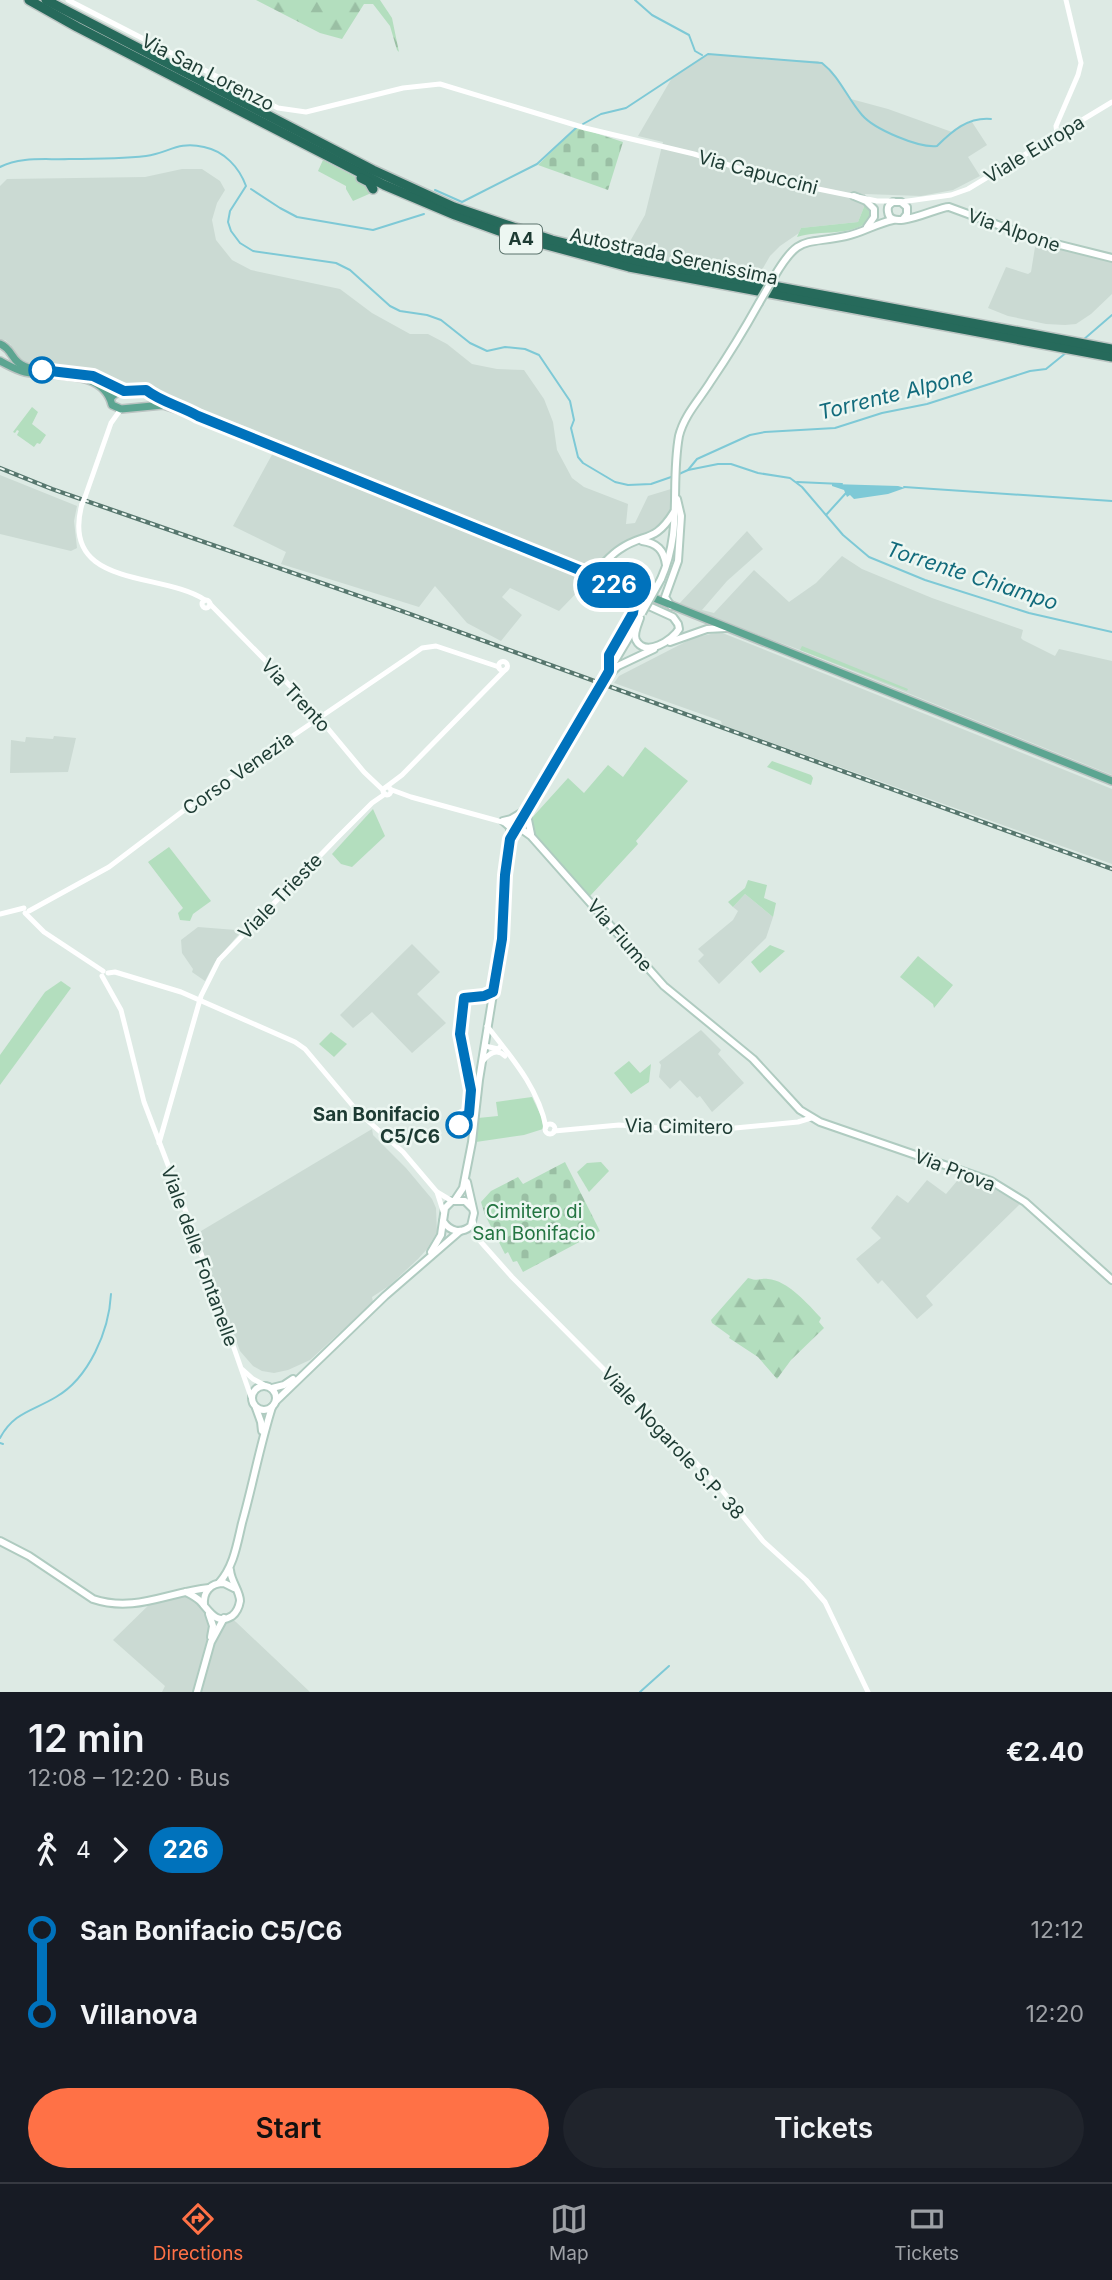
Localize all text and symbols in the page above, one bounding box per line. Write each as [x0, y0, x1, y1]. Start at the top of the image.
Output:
street label: Via San Lorenzo [137, 29, 278, 116]
street label: Viale Europa [980, 111, 1089, 188]
street label: Via Capuccini [695, 145, 820, 200]
street label: Via Alpone [964, 204, 1063, 257]
street label: Autostrada Serenissima [568, 223, 780, 290]
road number: A4 [500, 225, 542, 254]
unlabelled marker [29, 357, 55, 383]
water label: Torrente Alpone [816, 362, 976, 425]
water label: Torrente Chiampo [883, 536, 1061, 615]
line badge: 226 [574, 562, 654, 608]
text: 226 [591, 570, 637, 599]
street label: Via Trento [256, 654, 335, 737]
street label: Corso Venezia [178, 727, 298, 820]
street label: Viale Trieste [234, 848, 327, 944]
street label: Via Fiume [582, 894, 657, 976]
place label: San Bonifacio C5/C6 [313, 1103, 440, 1148]
marker: San Bonifacio C5/C6 [446, 1112, 472, 1138]
street label: Via Cimitero [624, 1114, 734, 1139]
street label: Via Prova [911, 1145, 999, 1196]
street label: Viale delle Fontanelle [156, 1163, 243, 1350]
park label: Cimitero di San Bonifacio [472, 1200, 596, 1245]
street label: Viale Nogarole S.P. 38 [596, 1362, 749, 1524]
text: 12 min [28, 1715, 145, 1761]
text: €2.40 [1006, 1736, 1084, 1767]
text: 12:08 – 12:20 · Bus [28, 1764, 230, 1792]
icon: walk [28, 1831, 66, 1869]
icon: forward [101, 1831, 139, 1869]
text: 226 [163, 1835, 209, 1864]
text: 4 [76, 1836, 91, 1864]
text: San Bonifacio C5/C6 [80, 1915, 342, 1946]
text: 12:12 [1031, 1916, 1084, 1944]
text: Villanova [80, 1999, 198, 2030]
text: 12:20 [1025, 2000, 1084, 2028]
button: Start [28, 2088, 549, 2168]
button: Tickets [563, 2088, 1084, 2168]
tab: Directions [153, 2200, 243, 2265]
tab: Map [549, 2200, 589, 2265]
tab: Tickets [894, 2200, 959, 2265]

